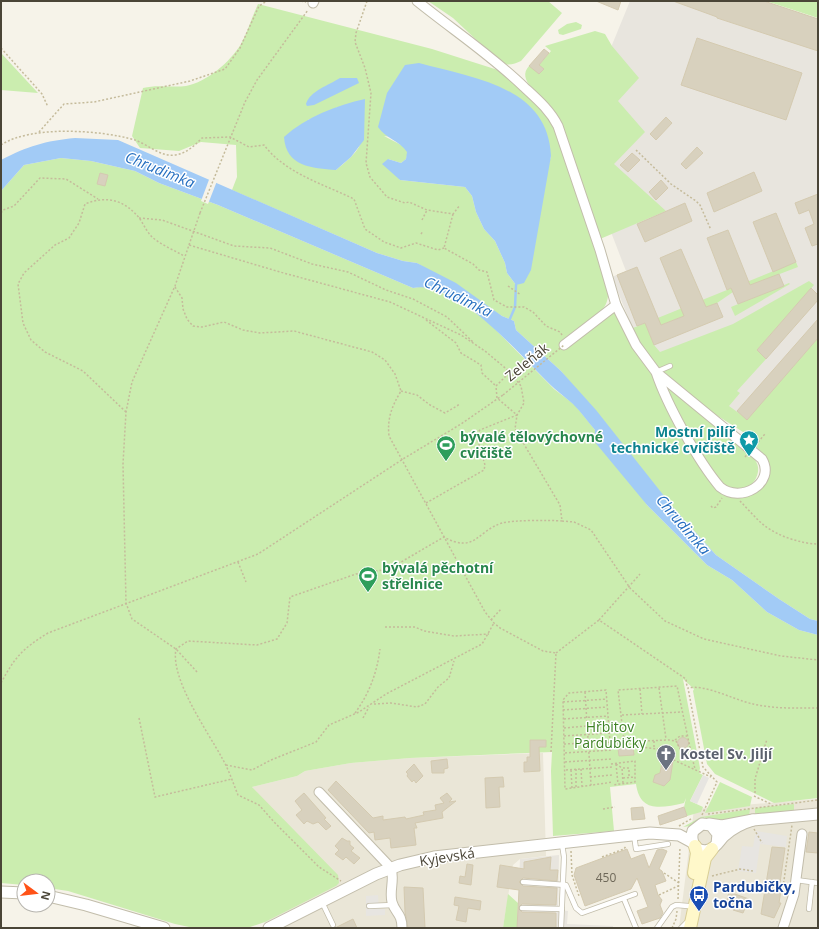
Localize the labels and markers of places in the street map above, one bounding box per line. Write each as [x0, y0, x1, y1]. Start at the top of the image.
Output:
place label: Mostní pilíř technické cvičiště [611, 422, 736, 457]
place label: bývalé tělovýchovné cvičiště [460, 427, 603, 462]
place icon: Mostní pilíř technické cvičiště [738, 429, 760, 457]
sports icon: bývalé tělovýchovné cvičiště [435, 434, 457, 462]
place label: bývalá pěchotní střelnice [382, 558, 494, 593]
sports icon: bývalá pěchotní střelnice [357, 565, 379, 593]
church icon: Kostel Sv. Jiljí [655, 743, 677, 771]
place label: Kostel Sv. Jiljí [680, 744, 773, 763]
place label: Pardubičky, točna [713, 877, 796, 912]
bus stop icon: Pardubičky, točna [688, 884, 710, 912]

